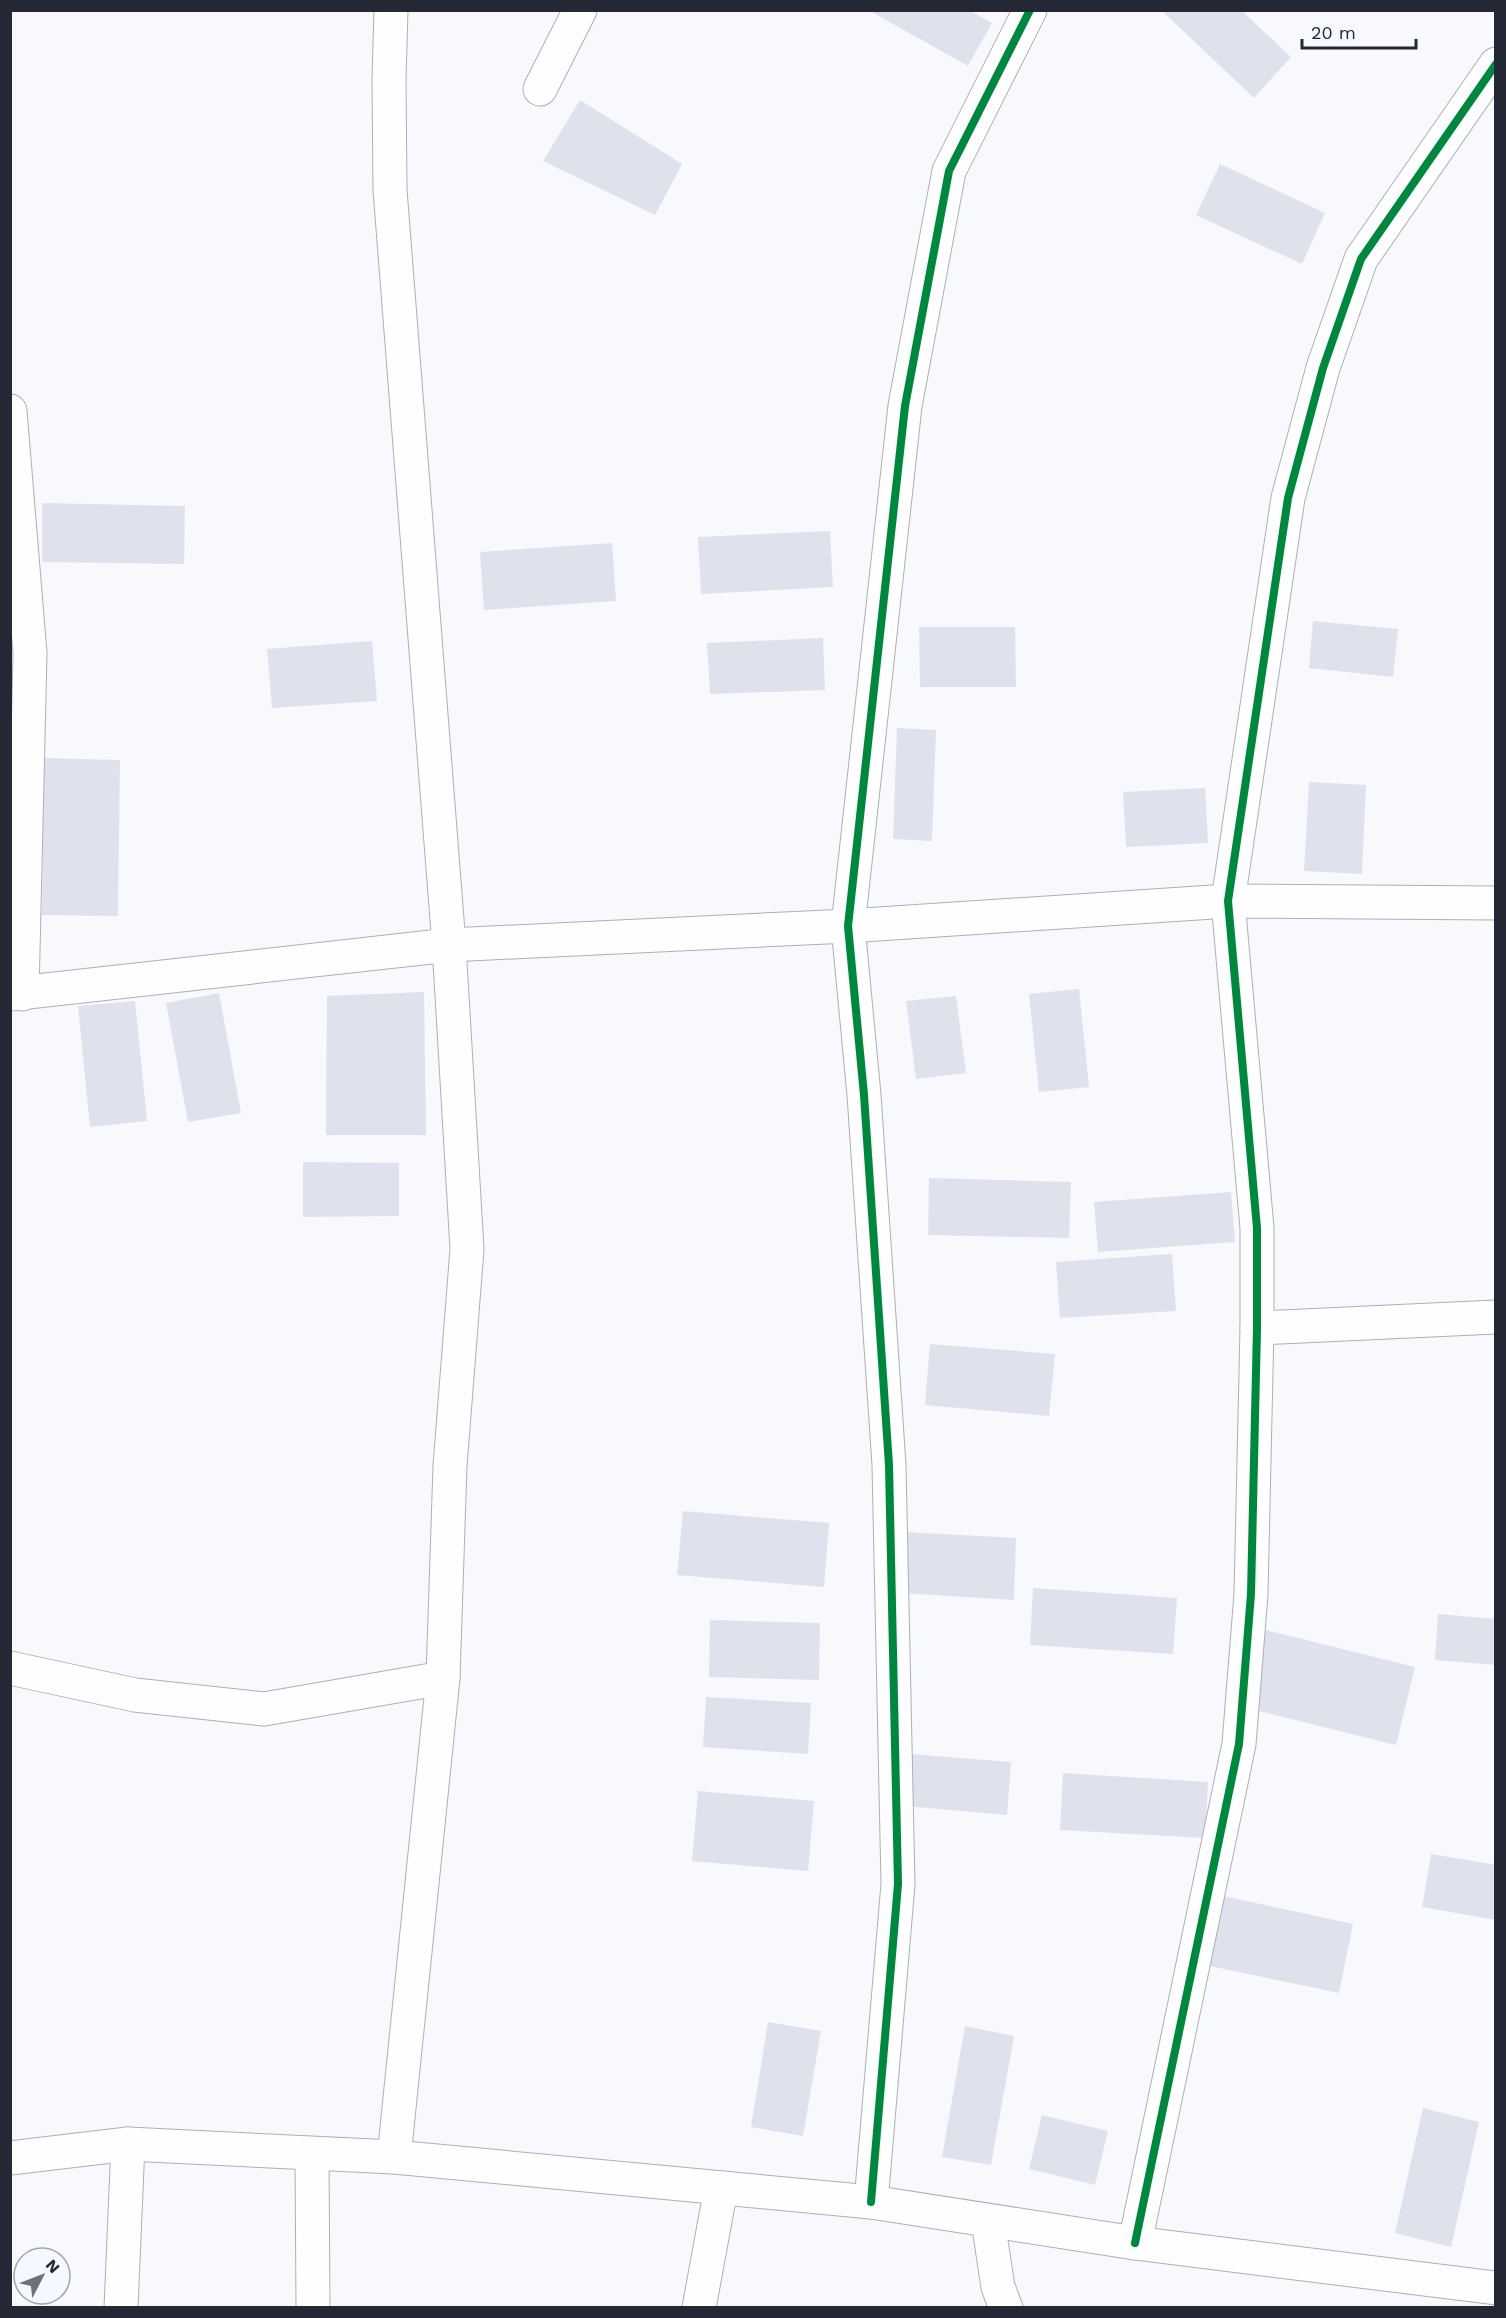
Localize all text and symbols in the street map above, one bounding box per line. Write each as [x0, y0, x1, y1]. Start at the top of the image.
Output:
scale bar [1302, 12, 1416, 50]
text: 20 m [1311, 22, 1356, 43]
north arrow [12, 2246, 72, 2306]
text: N [42, 2256, 64, 2277]

